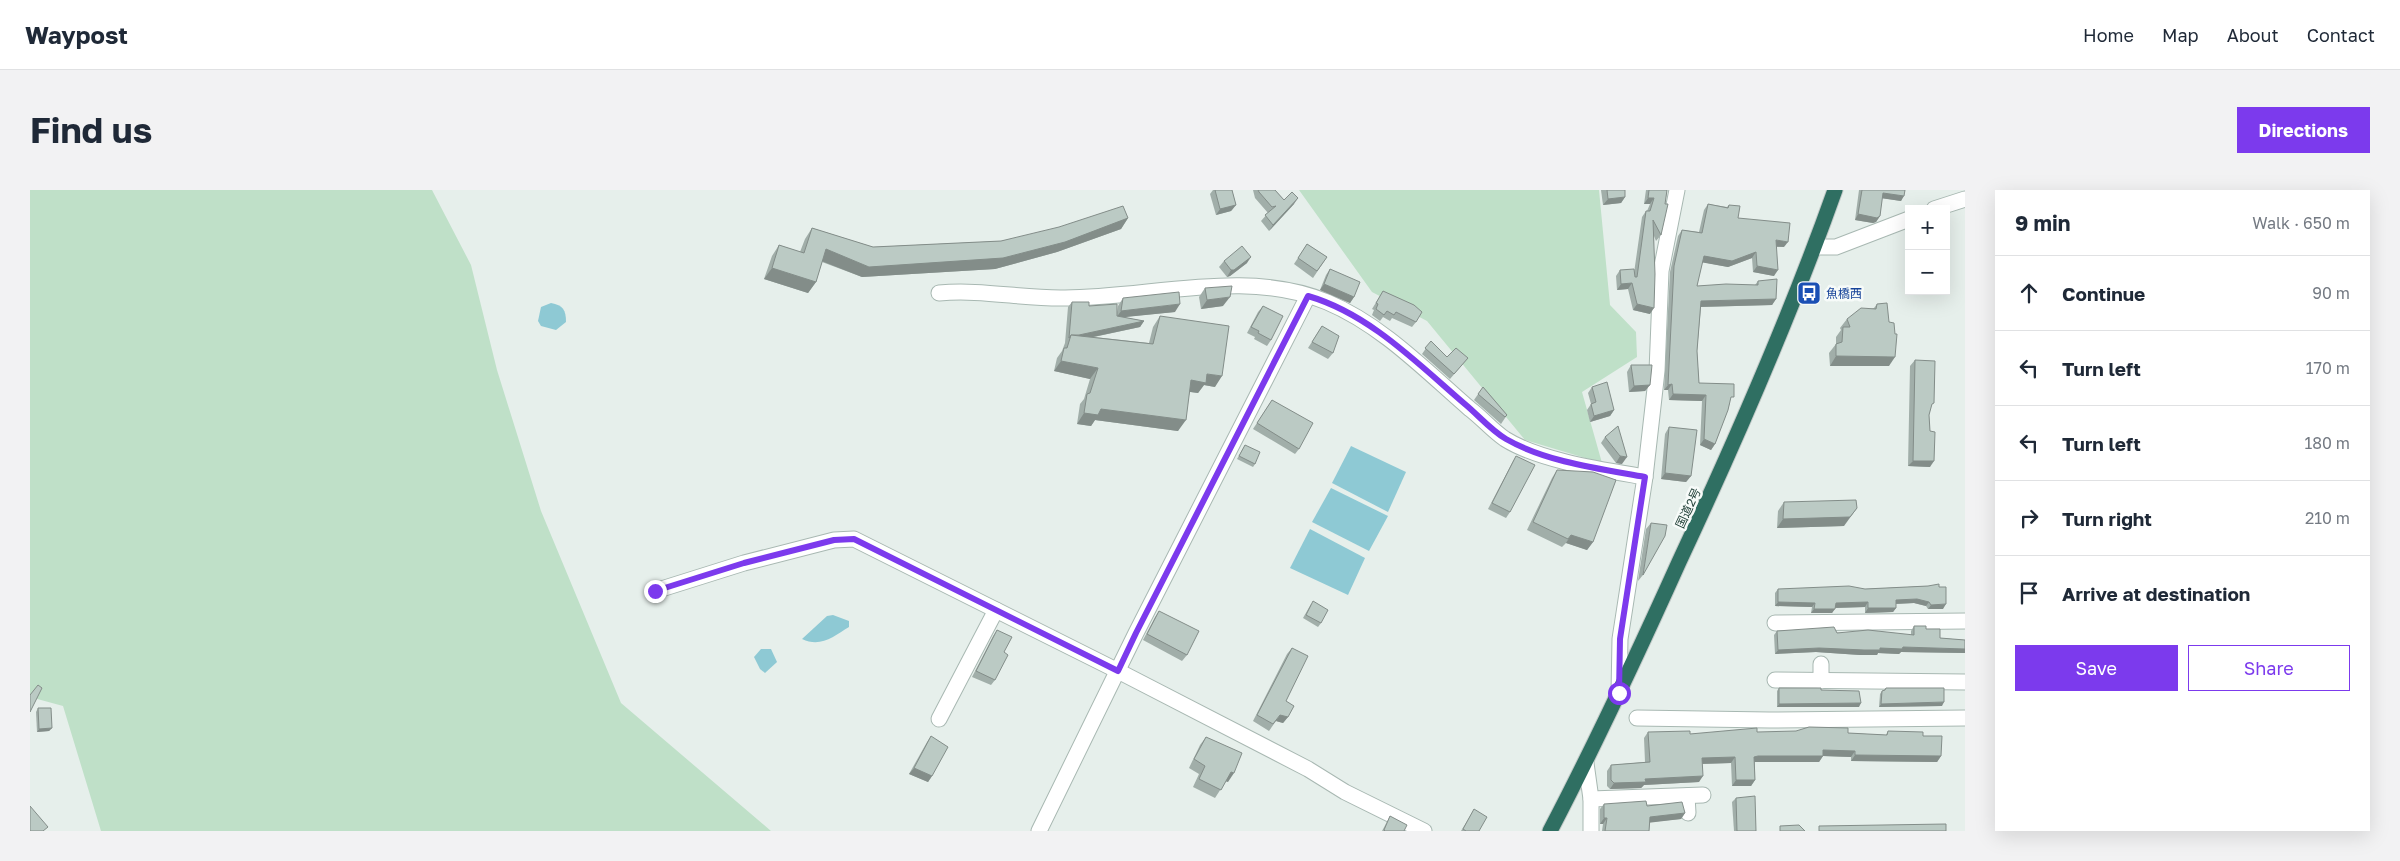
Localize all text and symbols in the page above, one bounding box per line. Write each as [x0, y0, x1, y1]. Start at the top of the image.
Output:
text: Waypost [25, 20, 128, 49]
text: Home [2083, 24, 2134, 46]
text: Map [2162, 24, 2199, 46]
text: About [2227, 24, 2279, 46]
text: Contact [2307, 24, 2375, 46]
button: Directions [2237, 107, 2370, 153]
text: Find us [30, 109, 152, 151]
map controls [1905, 205, 1950, 295]
button: + [1905, 205, 1950, 250]
text: 9 min [2015, 210, 2070, 236]
text: Walk · 650 m [2252, 213, 2350, 233]
button: − [1905, 250, 1950, 295]
icon: ahead [2015, 279, 2043, 307]
bus stop icon: 魚橋西 [1796, 280, 1822, 306]
text: Continue [2062, 282, 2145, 305]
text: 90 m [2312, 283, 2350, 303]
place label: 魚橋西 [1826, 286, 1862, 301]
icon: left [2015, 354, 2043, 382]
text: Turn left [2062, 357, 2141, 380]
text: 170 m [2306, 358, 2350, 378]
icon: left [2015, 429, 2043, 457]
text: Turn left [2062, 432, 2141, 455]
text: 180 m [2304, 433, 2350, 453]
street label: 国道2号 [1672, 485, 1704, 531]
icon: right [2015, 504, 2043, 532]
text: Turn right [2062, 507, 2152, 530]
text: 210 m [2305, 508, 2350, 528]
icon: arrive [2015, 579, 2043, 607]
route end [644, 580, 667, 603]
text: Arrive at destination [2062, 582, 2250, 605]
button: Save [2015, 645, 2178, 691]
button: Share [2188, 645, 2350, 691]
route start [1608, 682, 1631, 705]

